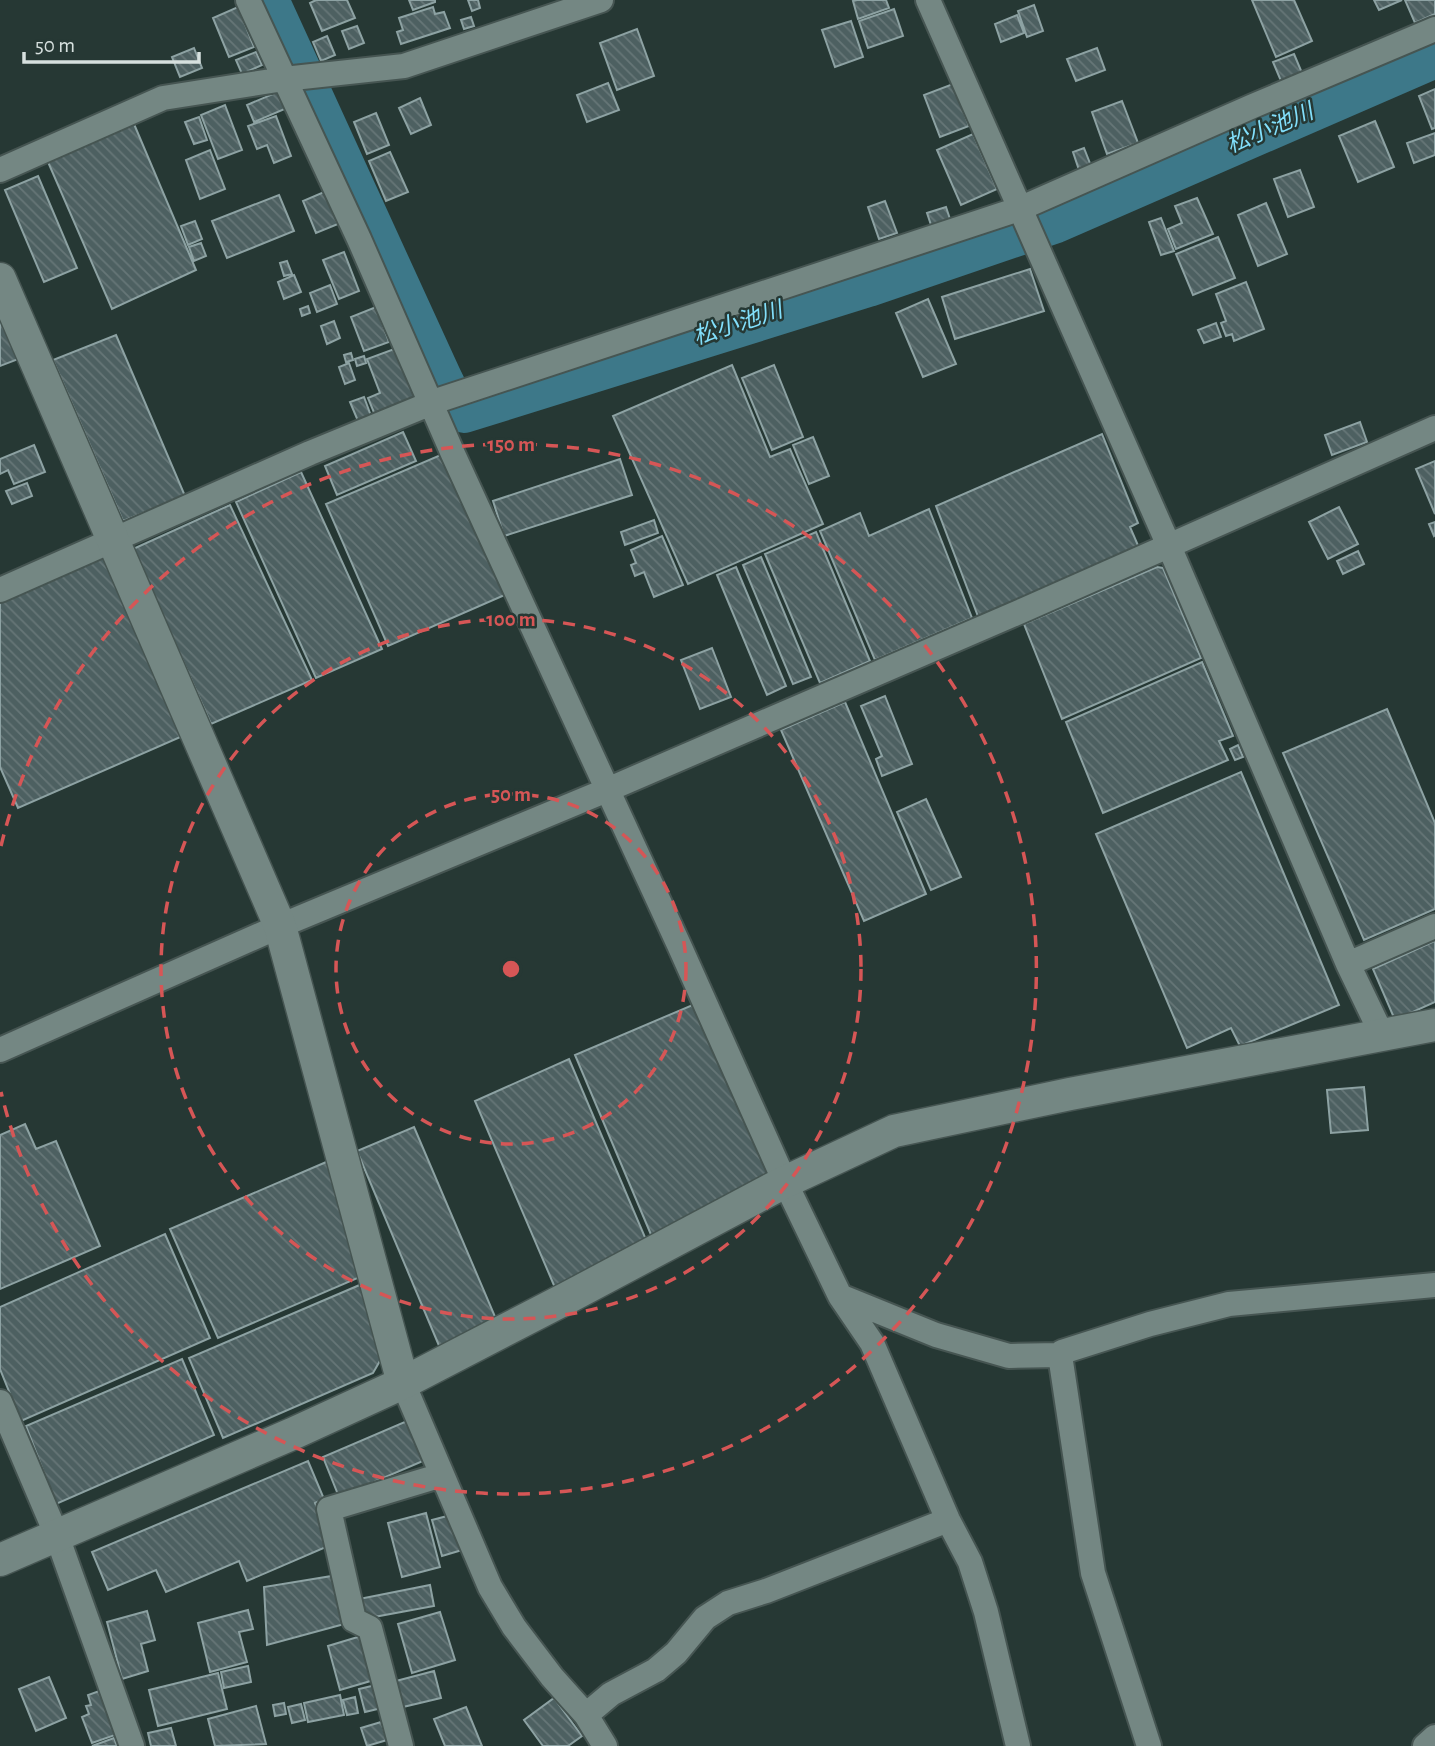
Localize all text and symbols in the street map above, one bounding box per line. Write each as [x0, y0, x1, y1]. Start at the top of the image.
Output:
scale bar [24, 21, 200, 65]
text: 50 m [35, 35, 75, 56]
water label: 松小池川 [1222, 97, 1320, 158]
water label: 松小池川 [690, 296, 788, 349]
text: 150 m [487, 434, 535, 455]
text: 100 m [486, 609, 536, 630]
text: 50 m [491, 784, 531, 805]
centre of rings [499, 957, 523, 981]

